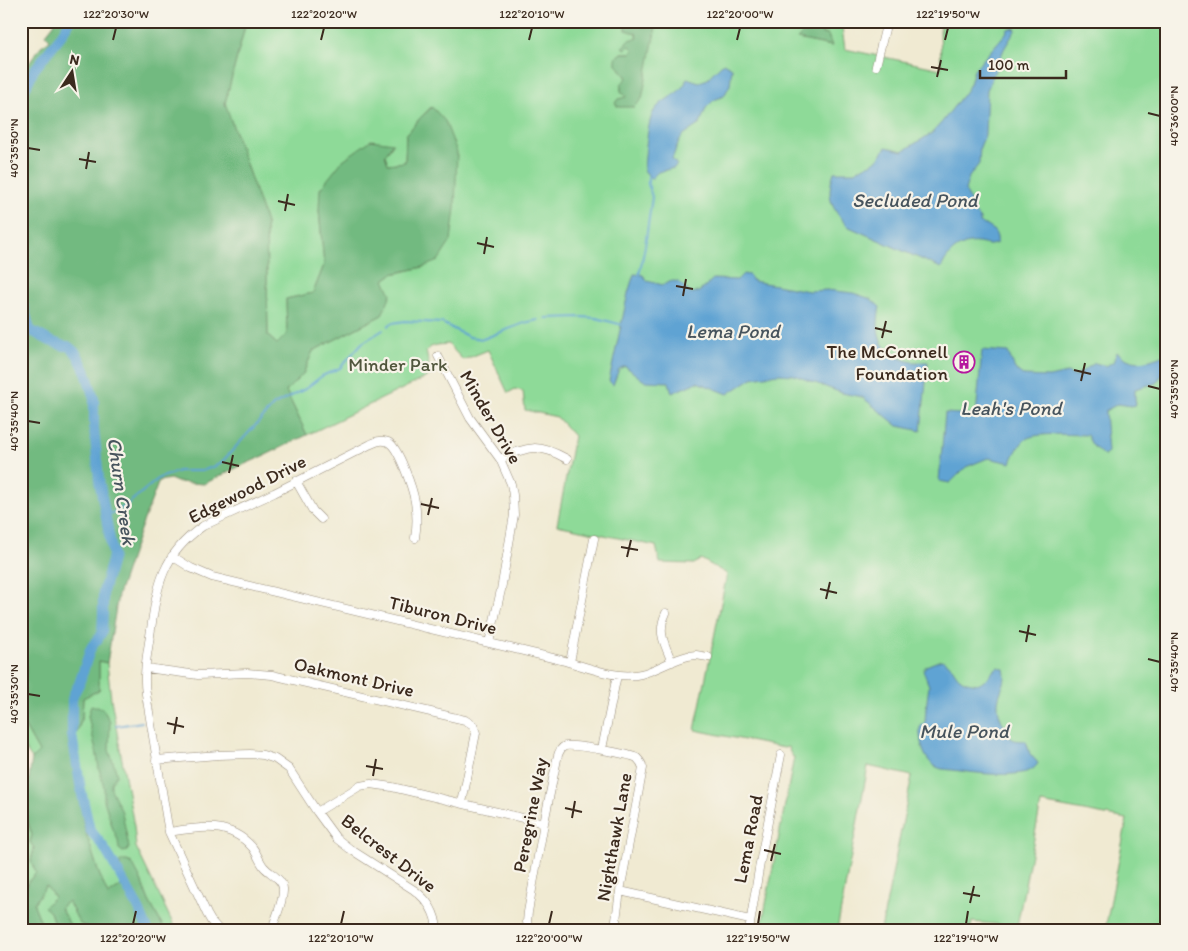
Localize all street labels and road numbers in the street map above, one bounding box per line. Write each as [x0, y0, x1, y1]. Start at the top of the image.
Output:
street label: Minder Drive [455, 366, 527, 468]
street label: Edgewood Drive [184, 449, 310, 529]
street label: Tiburon Drive [387, 590, 499, 640]
street label: Oakmont Drive [292, 652, 416, 702]
street label: Peregrine Way [508, 756, 552, 874]
street label: Nighthawk Lane [591, 771, 637, 903]
street label: Lema Road [728, 793, 768, 885]
street label: Belcrest Drive [337, 809, 441, 897]

